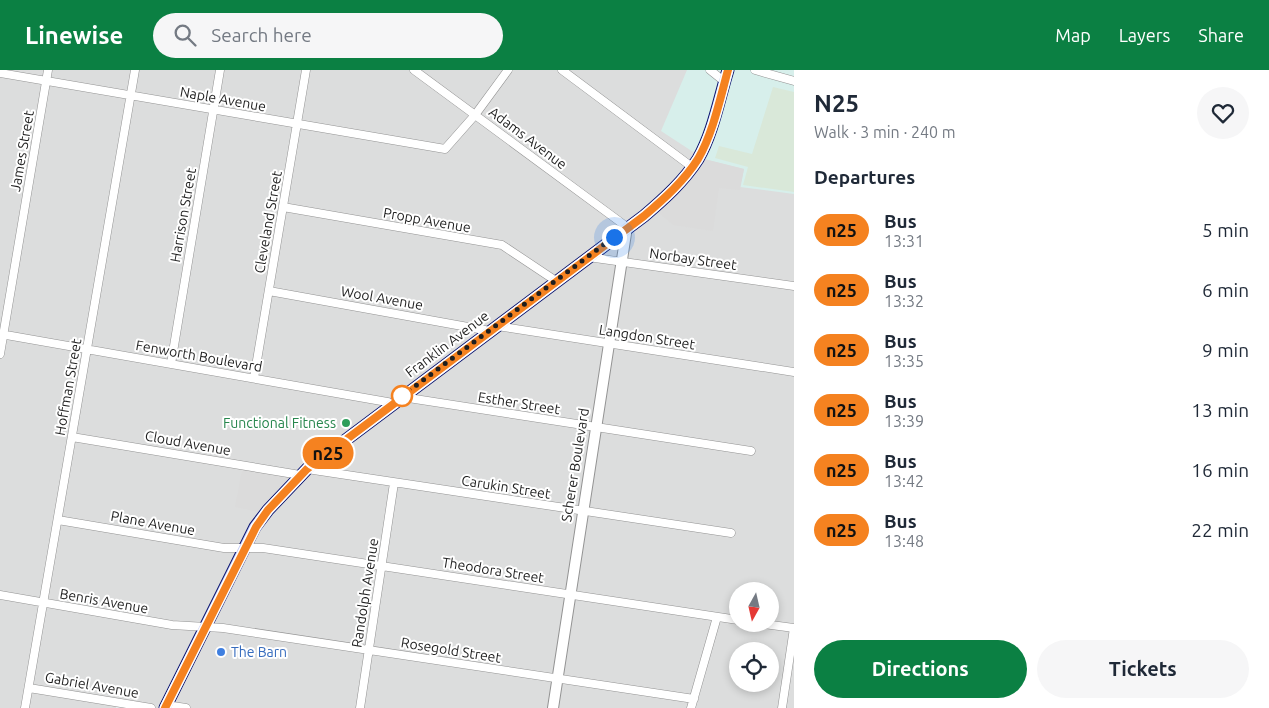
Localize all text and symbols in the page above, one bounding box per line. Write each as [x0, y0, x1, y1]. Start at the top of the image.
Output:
search box [153, 13, 503, 58]
icon: search [171, 21, 199, 49]
text: Linewise [25, 22, 123, 49]
text: Search here [211, 24, 312, 46]
text: Map [1055, 25, 1091, 45]
text: Layers [1119, 25, 1170, 45]
text: Share [1198, 25, 1244, 45]
street label: Naple Avenue [179, 84, 267, 114]
button: heart [1197, 87, 1249, 139]
text: N25 [814, 90, 859, 117]
street label: Adams Avenue [486, 104, 570, 172]
street label: James Street [7, 109, 37, 193]
text: Walk · 3 min · 240 m [814, 123, 956, 141]
street label: Harrison Street [167, 166, 199, 263]
text: Departures [814, 166, 915, 188]
street label: Cleveland Street [251, 169, 285, 275]
street label: Propp Avenue [382, 204, 472, 236]
text: Bus [884, 210, 917, 232]
text: 5 min [1202, 219, 1249, 241]
text: n25 [826, 220, 857, 240]
your location [602, 225, 627, 250]
text: 13:31 [884, 232, 924, 250]
street label: Norbay Street [648, 245, 738, 273]
text: Bus [884, 270, 917, 292]
text: 6 min [1202, 279, 1249, 301]
text: n25 [826, 280, 857, 300]
street label: Wool Avenue [340, 283, 424, 313]
text: 13:32 [884, 292, 924, 310]
street label: Franklin Avenue [402, 307, 492, 381]
street label: Langdon Street [598, 322, 697, 353]
text: Bus [884, 330, 917, 352]
street label: Hoffman Street [52, 337, 84, 437]
street label: Fenworth Boulevard [135, 337, 263, 375]
text: 9 min [1202, 339, 1249, 361]
text: n25 [826, 340, 857, 360]
text: 13:35 [884, 352, 924, 370]
unlabelled marker [391, 385, 413, 407]
street label: Esther Street [477, 389, 562, 417]
text: Bus [884, 390, 917, 412]
text: 13 min [1191, 399, 1249, 421]
text: n25 [826, 400, 857, 420]
street label: Scherer Boulevard [558, 407, 592, 523]
text: 13:39 [884, 412, 924, 430]
place label: Functional Fitness [223, 415, 336, 431]
marker: Functional Fitness [340, 417, 352, 429]
street label: Cloud Avenue [144, 428, 232, 458]
line badge: n25 [299, 437, 357, 469]
text: n25 [313, 443, 343, 463]
text: Bus [884, 450, 917, 472]
text: 16 min [1191, 459, 1249, 481]
text: n25 [826, 460, 857, 480]
street label: Carukin Street [460, 472, 552, 502]
text: 13:42 [884, 472, 924, 490]
street label: Plane Avenue [110, 508, 196, 538]
text: Bus [884, 510, 917, 532]
text: 22 min [1191, 519, 1249, 541]
text: n25 [826, 520, 857, 540]
text: 13:48 [884, 532, 924, 550]
street label: Randolph Avenue [348, 537, 382, 649]
street label: Theodora Street [441, 554, 546, 586]
north arrow [729, 582, 779, 632]
map controls [729, 582, 779, 692]
street label: Benris Avenue [58, 585, 150, 617]
street label: Rosegold Street [400, 634, 503, 666]
button: Directions [814, 640, 1027, 698]
button: Tickets [1037, 640, 1249, 698]
button: locate [729, 642, 779, 692]
place label: The Barn [231, 644, 287, 660]
marker: The Barn [215, 646, 227, 658]
street label: Gabriel Avenue [44, 669, 140, 701]

